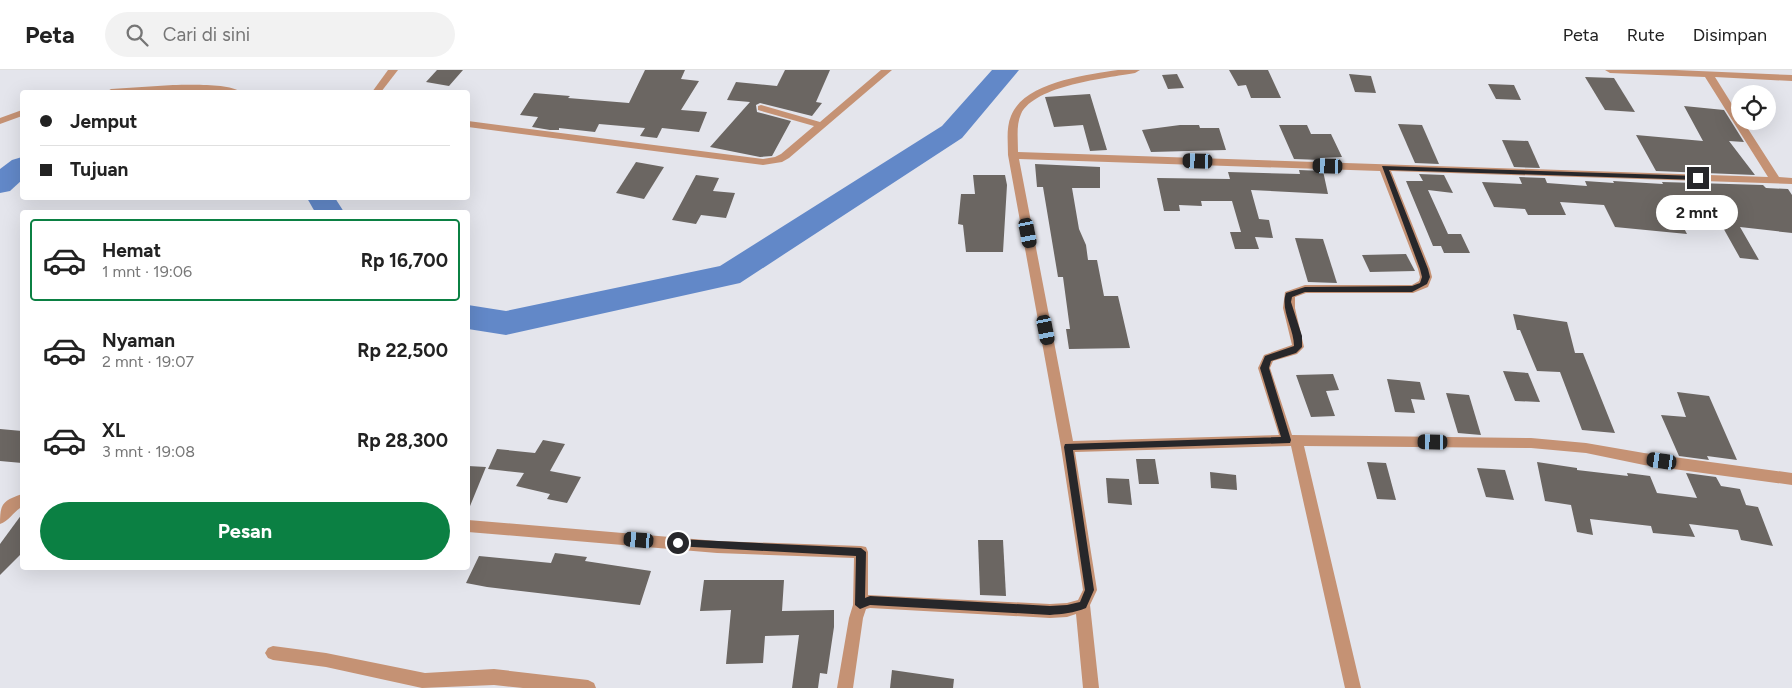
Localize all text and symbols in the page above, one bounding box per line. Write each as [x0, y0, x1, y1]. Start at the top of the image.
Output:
search box [105, 12, 455, 57]
text: Peta [25, 20, 75, 49]
icon: search [123, 21, 151, 49]
text: Cari di sini [163, 23, 250, 46]
text: Peta [1563, 24, 1599, 46]
text: Rute [1627, 24, 1665, 46]
text: Disimpan [1693, 24, 1767, 46]
map controls [1731, 85, 1776, 130]
button: locate [1731, 85, 1776, 130]
text: Jemput [70, 110, 137, 133]
car [1182, 153, 1213, 169]
text: Tujuan [70, 158, 128, 181]
car [1312, 158, 1343, 174]
route end [1687, 167, 1709, 189]
callout: 2 mnt [1657, 196, 1739, 230]
text: 2 mnt [1676, 203, 1718, 222]
car [1017, 217, 1038, 249]
icon: car [42, 238, 87, 283]
text: Hemat [102, 239, 161, 262]
text: Rp 16,700 [361, 249, 448, 272]
text: 1 mnt · 19:06 [102, 262, 192, 281]
car [1035, 314, 1056, 346]
icon: car [42, 328, 87, 373]
text: Nyaman [102, 329, 175, 352]
text: Rp 22,500 [357, 339, 448, 362]
text: 2 mnt · 19:07 [102, 352, 194, 371]
icon: car [42, 418, 87, 463]
text: XL [102, 419, 125, 442]
text: Rp 28,300 [357, 429, 448, 452]
car [1417, 434, 1448, 450]
text: 3 mnt · 19:08 [102, 442, 195, 461]
car [1646, 451, 1677, 471]
button: Pesan [40, 502, 450, 560]
car [623, 531, 654, 549]
route start [667, 532, 689, 554]

